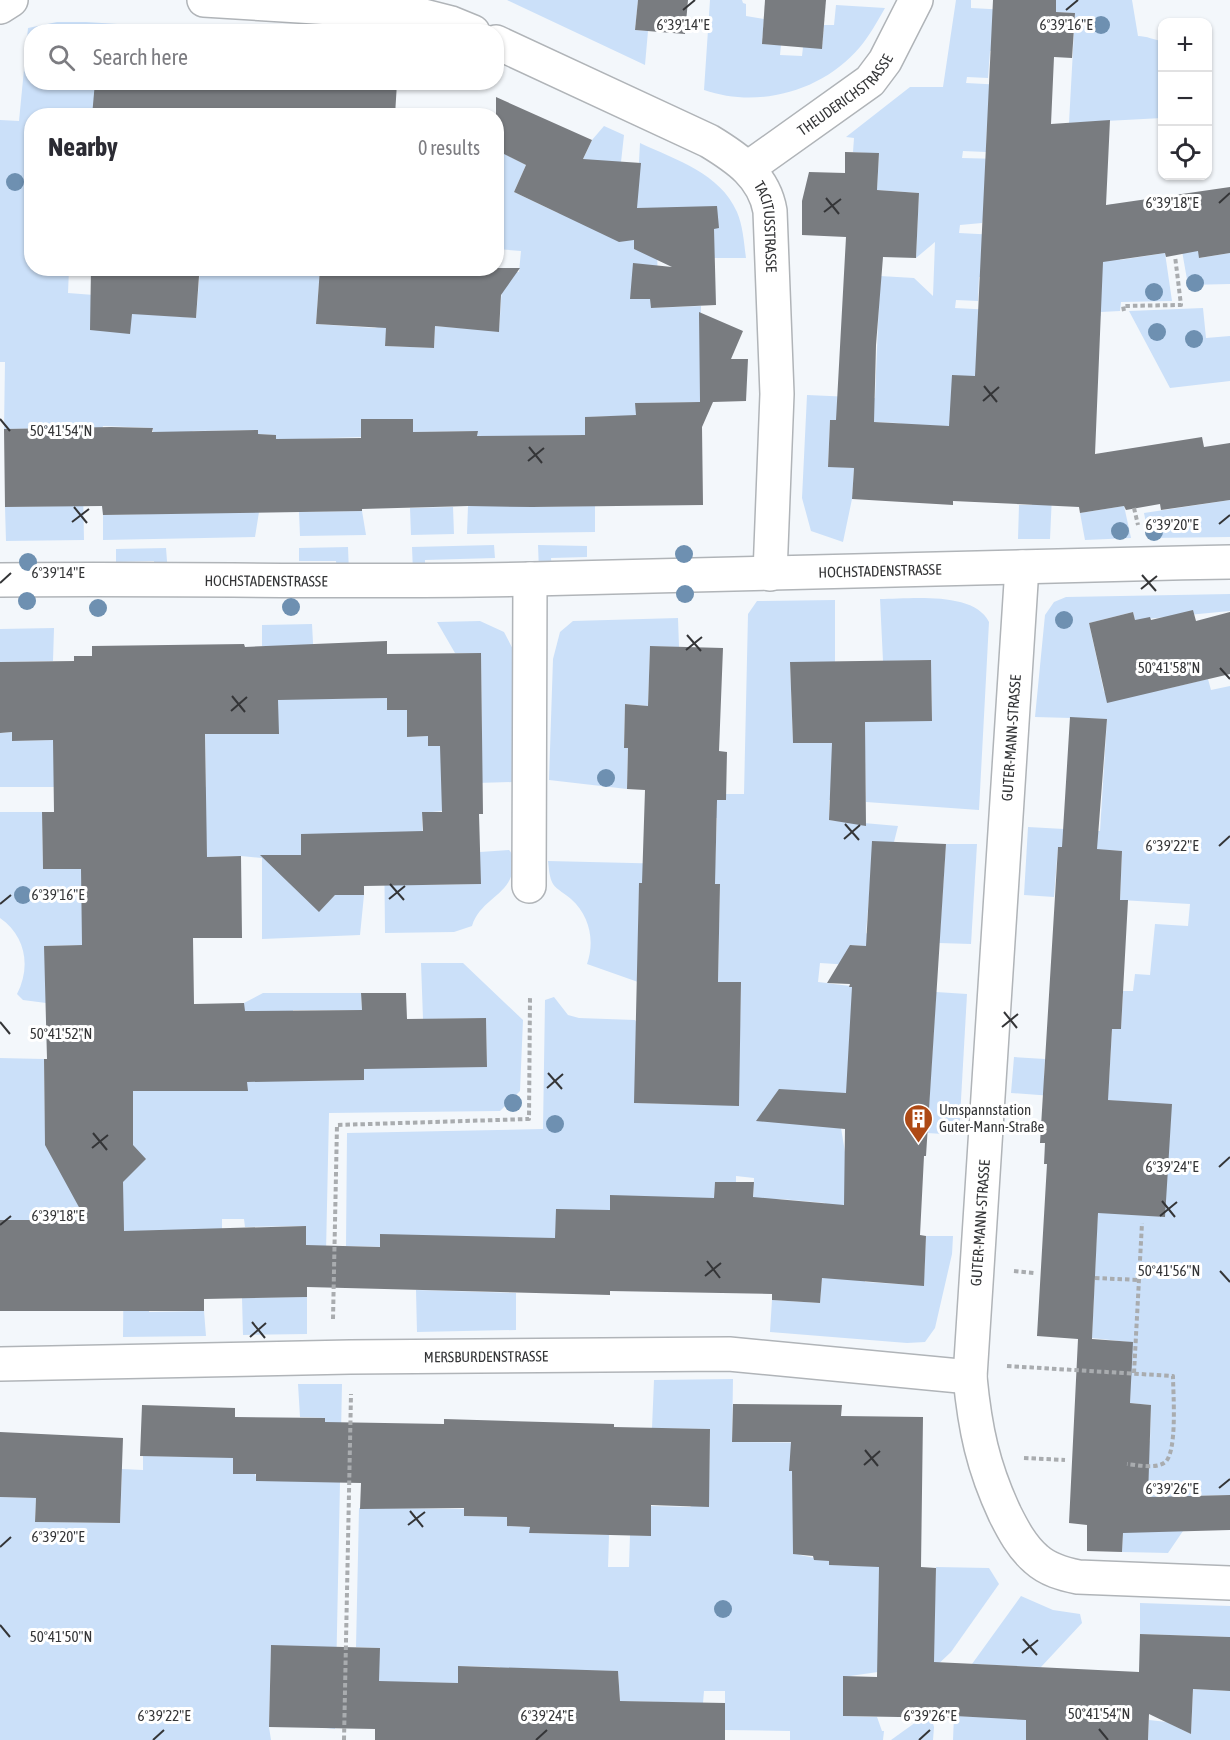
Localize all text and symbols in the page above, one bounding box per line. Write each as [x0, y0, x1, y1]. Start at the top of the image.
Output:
text: 6°39'14"E [656, 16, 710, 33]
text: 6°39'16"E [1039, 16, 1093, 33]
map controls [1158, 18, 1212, 180]
button: + [1158, 18, 1212, 72]
search box [24, 24, 504, 90]
icon: search [45, 41, 78, 74]
text: Search here [93, 44, 188, 70]
street label: THEUDERICHSTRASSE [794, 51, 896, 139]
button: − [1158, 72, 1212, 126]
button: locate [1158, 126, 1212, 180]
text: Nearby [48, 132, 118, 162]
text: 0 results [418, 136, 480, 159]
street label: TACITUSSTRASSE [751, 178, 781, 273]
text: 6°39'18"E [1145, 194, 1199, 211]
text: 50°41'54"N [30, 422, 92, 439]
text: 6°39'20"E [1145, 516, 1199, 533]
street label: HOCHSTADENSTRASSE [818, 560, 942, 580]
text: 6°39'14"E [31, 564, 85, 581]
street label: HOCHSTADENSTRASSE [204, 571, 328, 589]
text: 50°41'58"N [1138, 659, 1200, 676]
street label: GUTER-MANN-STRASSE [998, 674, 1024, 802]
text: 6°39'22"E [1145, 837, 1199, 854]
text: 6°39'16"E [31, 886, 85, 903]
text: 50°41'52"N [30, 1025, 92, 1042]
place label: Umspannstation Guter-Mann-Straße [939, 1101, 1044, 1135]
building icon: Umspannstation Guter-Mann-Straße [902, 1102, 934, 1144]
text: 6°39'24"E [1145, 1158, 1199, 1175]
street label: GUTER-MANN-STRASSE [967, 1159, 993, 1287]
text: 6°39'18"E [31, 1207, 85, 1224]
text: 50°41'56"N [1138, 1262, 1200, 1279]
street label: MERSBURDENSTRASSE [424, 1347, 549, 1365]
text: 6°39'26"E [1145, 1480, 1199, 1497]
text: 6°39'20"E [31, 1528, 85, 1545]
text: 50°41'50"N [30, 1628, 92, 1645]
text: 50°41'54"N [1068, 1705, 1130, 1722]
text: 6°39'22"E [137, 1707, 191, 1724]
text: 6°39'24"E [520, 1707, 574, 1724]
text: 6°39'26"E [903, 1707, 957, 1724]

